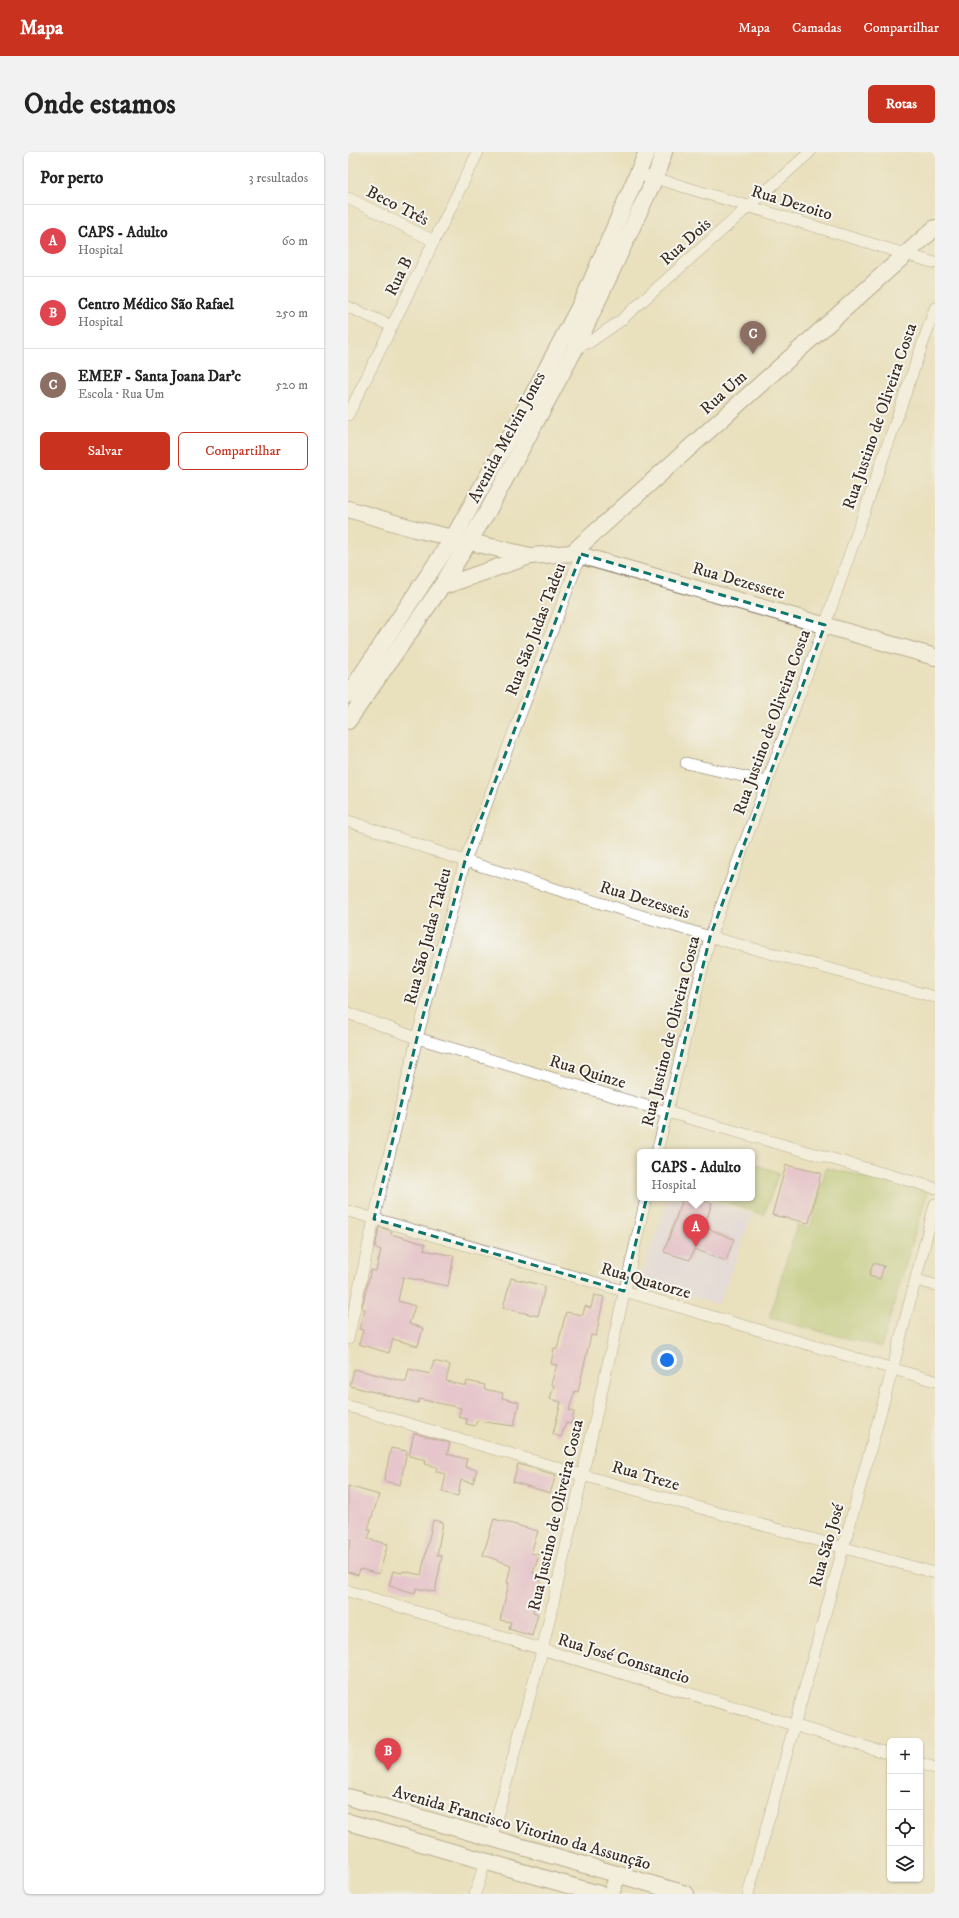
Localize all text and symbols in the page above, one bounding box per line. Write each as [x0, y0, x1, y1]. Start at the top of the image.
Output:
text: Mapa [20, 17, 63, 40]
text: Mapa [738, 19, 770, 37]
text: Camadas [792, 19, 841, 37]
text: Compartilhar [863, 19, 939, 37]
button: Rotas [868, 85, 935, 123]
text: Onde estamos [24, 87, 176, 122]
text: Por perto [40, 167, 103, 189]
text: 3 resultados [249, 170, 308, 186]
street label: Rua Dezoito [748, 180, 835, 226]
street label: Beco Três [363, 181, 433, 231]
street label: Rua Dois [655, 213, 716, 270]
text: CAPS - Adulto [78, 223, 167, 242]
text: A [49, 233, 57, 249]
text: 60 m [282, 233, 308, 249]
text: Hospital [78, 242, 123, 258]
street label: Rua B [380, 253, 418, 300]
text: Centro Médico São Rafael [78, 295, 234, 314]
text: B [49, 305, 57, 321]
text: 250 m [276, 305, 308, 321]
text: Hospital [78, 314, 123, 330]
street label: Rua Justino de Oliveira Costa [838, 319, 922, 512]
pin: C [740, 321, 766, 354]
street label: Rua Um [696, 366, 752, 420]
text: EMEF - Santa Joana Dar’c [78, 367, 241, 386]
street label: Avenida Melvin Jones [463, 368, 551, 507]
text: C [49, 377, 57, 393]
text: 520 m [276, 377, 308, 393]
text: Escola · Rua Um [78, 386, 164, 402]
button: Salvar [40, 432, 170, 470]
button: Compartilhar [178, 432, 308, 470]
street label: Rua Dezessete [690, 557, 788, 605]
street label: Rua São Judas Tadeu [501, 560, 571, 699]
street label: Rua Justino de Oliveira Costa [728, 626, 816, 818]
street label: Rua São Judas Tadeu [399, 866, 457, 1007]
street label: Rua Dezesseis [597, 876, 693, 924]
street label: Rua Justino de Oliveira Costa [637, 933, 706, 1129]
street label: Rua Quinze [547, 1050, 629, 1094]
popup [637, 1149, 755, 1201]
text: CAPS - Adulto [651, 1158, 741, 1177]
text: Hospital [651, 1177, 696, 1193]
pin: A [683, 1214, 709, 1247]
street label: Rua Quatorze [598, 1258, 693, 1304]
your location [657, 1350, 677, 1370]
street label: Rua Justino de Oliveira Costa [523, 1417, 589, 1613]
street label: Rua Treze [609, 1456, 682, 1496]
street label: Rua São José [805, 1501, 849, 1590]
street label: Rua José Constancio [555, 1628, 692, 1690]
pin: B [375, 1738, 401, 1771]
map controls [887, 1738, 923, 1882]
button: + [887, 1738, 923, 1774]
button: − [887, 1774, 923, 1810]
street label: Avenida Francisco Vitorino da Assunção [390, 1781, 653, 1875]
button: locate [887, 1810, 923, 1846]
button: layers [887, 1846, 923, 1882]

